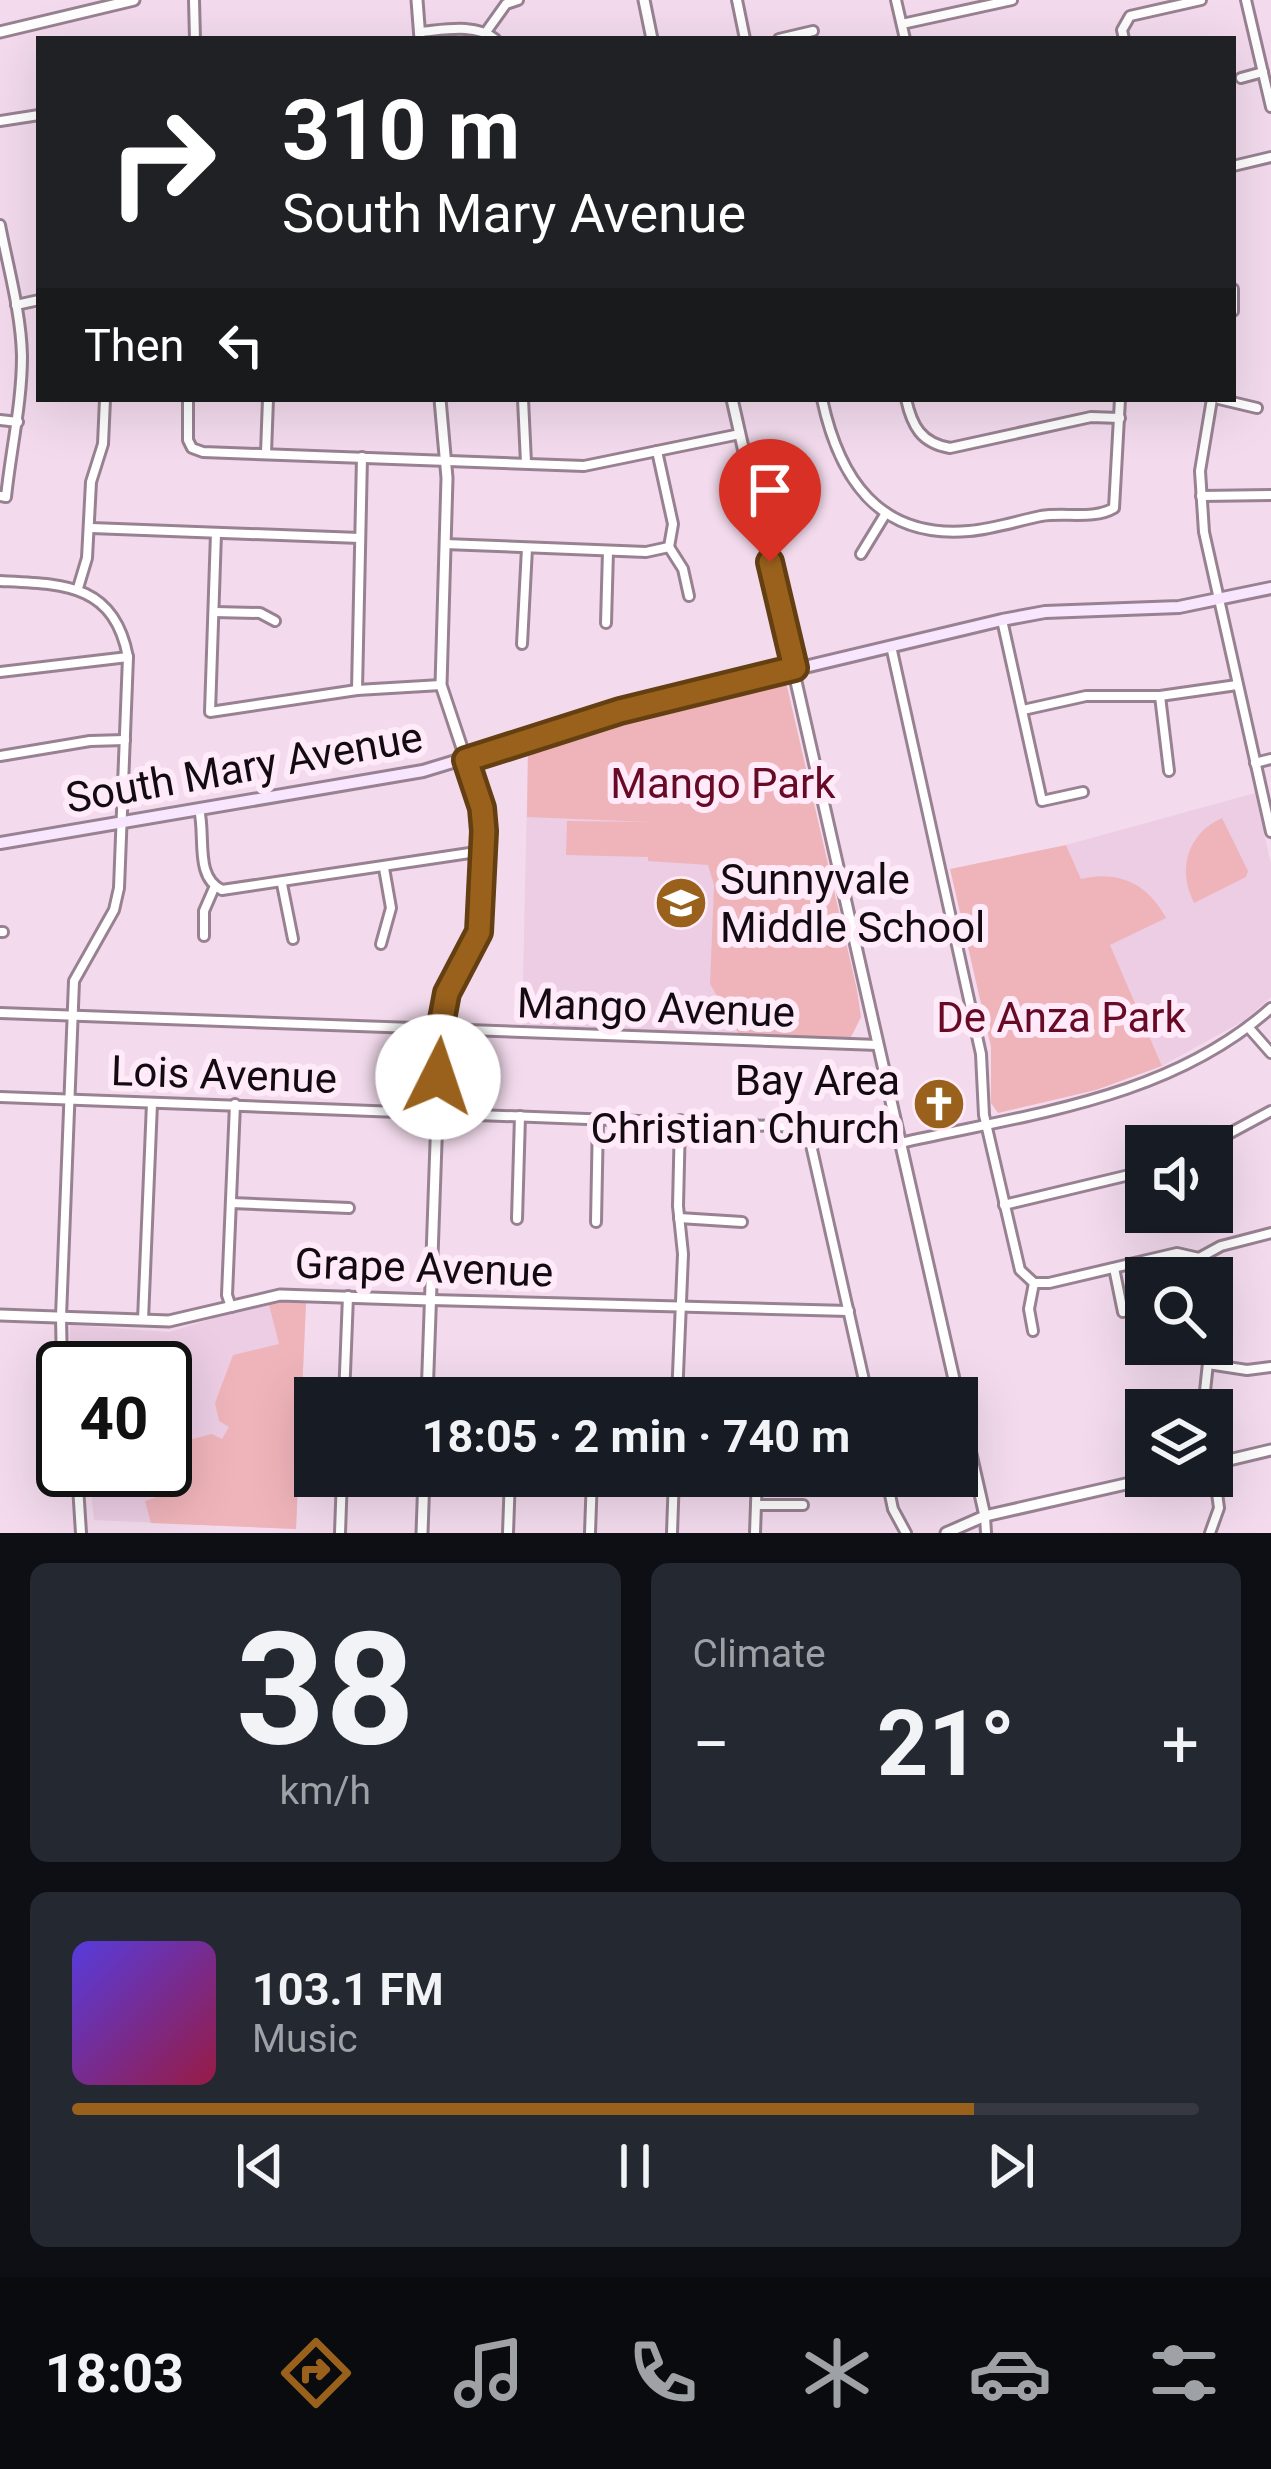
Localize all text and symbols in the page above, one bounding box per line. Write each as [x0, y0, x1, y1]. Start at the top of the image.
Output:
text: 310 m [282, 81, 520, 180]
icon: right [84, 84, 240, 240]
text: South Mary Avenue [282, 182, 746, 245]
icon: left [208, 312, 274, 378]
text: Then [84, 319, 184, 372]
pin [719, 439, 821, 562]
icon: arrive [737, 457, 803, 523]
street label: South Mary Avenue [62, 712, 426, 823]
park label: Mango Park [610, 759, 836, 808]
place label: Sunnyvale Middle School [720, 855, 985, 952]
school or university icon: Sunnyvale Middle School [653, 875, 709, 931]
street label: Mango Avenue [516, 978, 796, 1037]
park label: De Anza Park [936, 993, 1186, 1042]
position arrow [375, 1014, 501, 1140]
street label: Lois Avenue [110, 1046, 338, 1103]
place label: Bay Area Christian Church [590, 1056, 900, 1153]
church icon: Bay Area Christian Church [911, 1076, 967, 1132]
map controls [1125, 1125, 1233, 1497]
button: sound [1125, 1125, 1233, 1233]
street label: Grape Avenue [294, 1239, 554, 1296]
button: search [1125, 1257, 1233, 1365]
speed limit sign: 40 [36, 1341, 192, 1497]
button: layers [1125, 1389, 1233, 1497]
text: 18:05 · 2 min · 740 m [422, 1410, 850, 1463]
text: 38 [236, 1598, 415, 1781]
text: Climate [693, 1631, 826, 1677]
text: 21° [877, 1692, 1015, 1797]
text: − [693, 1706, 730, 1783]
text: + [1162, 1706, 1199, 1783]
text: km/h [279, 1768, 371, 1814]
text: 103.1 FM [252, 1963, 444, 2016]
text: Music [252, 2016, 358, 2062]
icon: previous [227, 2133, 293, 2199]
icon: pause [602, 2133, 668, 2199]
icon: next [978, 2133, 1044, 2199]
icon: directions [274, 2331, 358, 2415]
icon: music [447, 2331, 531, 2415]
icon: phone [621, 2331, 705, 2415]
icon: climate [795, 2331, 879, 2415]
icon: car [968, 2331, 1052, 2415]
icon: filters [1142, 2331, 1226, 2415]
text: 18:03 [45, 2342, 184, 2405]

